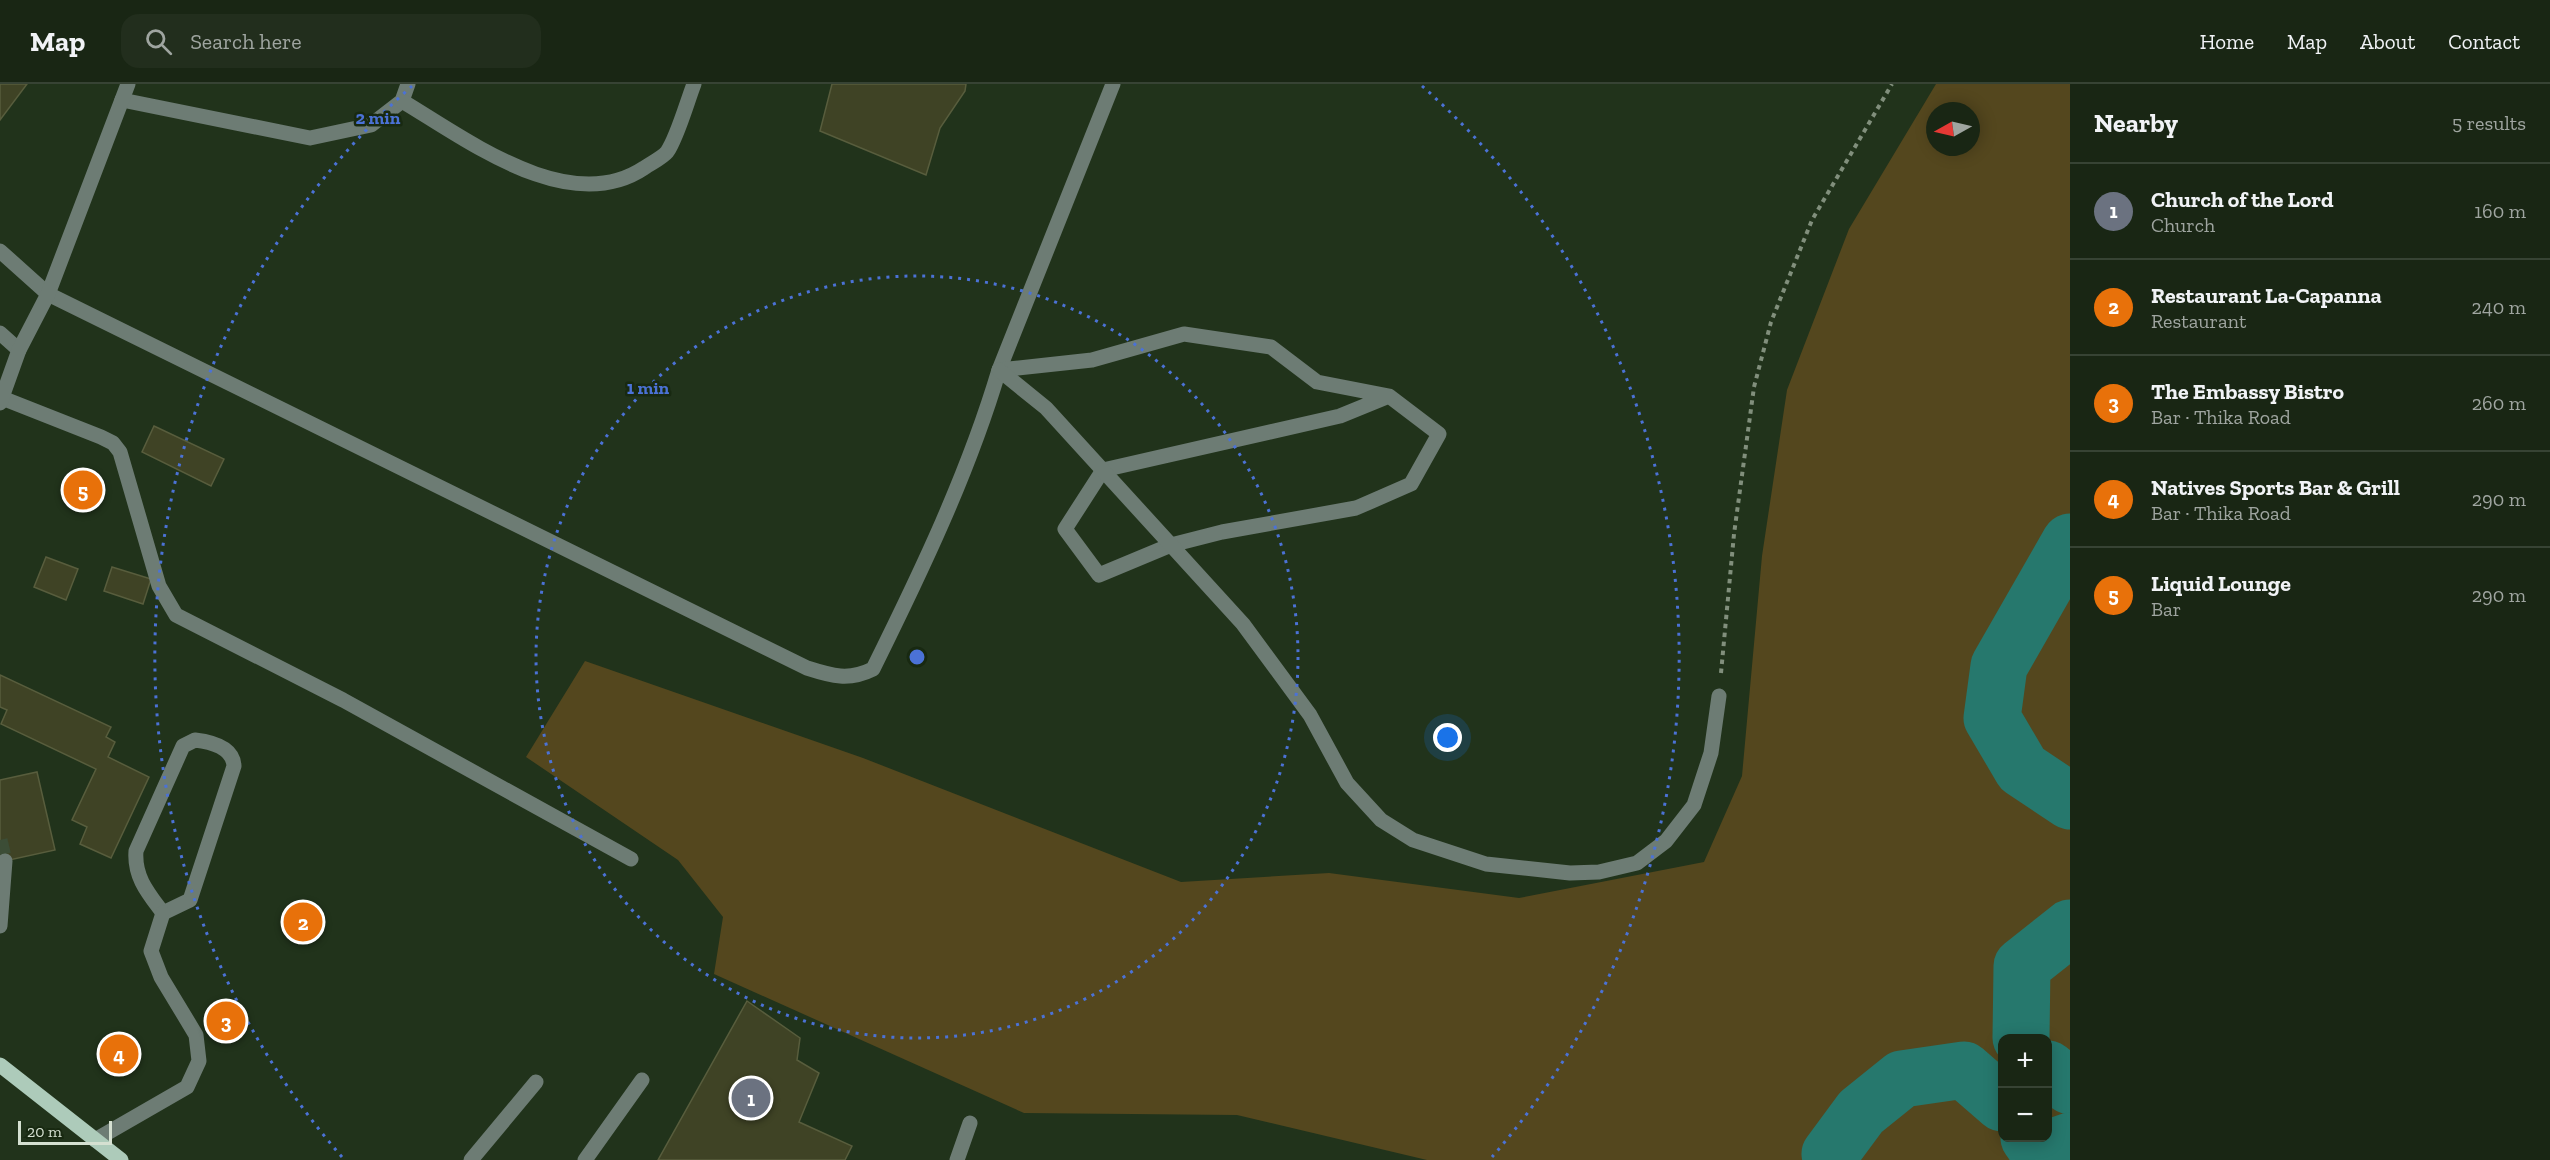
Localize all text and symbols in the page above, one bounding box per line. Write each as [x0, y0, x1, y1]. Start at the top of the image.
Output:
search box [121, 14, 541, 68]
text: Map [30, 25, 85, 58]
icon: search [142, 25, 175, 58]
text: Search here [190, 28, 302, 55]
text: Home [2200, 29, 2254, 54]
text: Map [2287, 29, 2327, 54]
text: About [2360, 29, 2415, 54]
text: Contact [2448, 29, 2520, 54]
north arrow [1926, 102, 1980, 156]
text: 2 min [356, 107, 401, 129]
text: Nearby [2094, 107, 2178, 139]
text: 5 results [2452, 111, 2526, 135]
text: Church of the Lord [2151, 186, 2334, 213]
text: 1 [2109, 199, 2118, 223]
text: 160 m [2474, 199, 2526, 223]
text: Church [2151, 213, 2215, 237]
text: Restaurant La-Capanna [2151, 282, 2382, 309]
text: 2 [2108, 295, 2119, 319]
text: 240 m [2472, 295, 2526, 319]
text: Restaurant [2151, 309, 2247, 333]
text: 1 min [627, 377, 670, 399]
text: The Embassy Bistro [2151, 378, 2344, 405]
text: 3 [2108, 391, 2119, 415]
text: 260 m [2472, 391, 2526, 415]
text: Bar · Thika Road [2151, 405, 2291, 429]
pin: 5 [64, 468, 103, 512]
text: Natives Sports Bar & Grill [2151, 474, 2400, 501]
text: 4 [2108, 487, 2119, 511]
text: 290 m [2472, 487, 2526, 511]
text: Bar · Thika Road [2151, 501, 2291, 525]
text: Liquid Lounge [2151, 570, 2291, 597]
text: 5 [2108, 583, 2119, 607]
text: 290 m [2472, 583, 2526, 607]
text: Bar [2151, 597, 2181, 621]
centre of rings [907, 647, 927, 667]
your location [1433, 723, 1462, 752]
pin: 2 [284, 900, 322, 944]
pin: 3 [206, 998, 246, 1044]
pin: 4 [100, 1032, 138, 1076]
map controls [1998, 1034, 2052, 1142]
button: + [1998, 1034, 2052, 1088]
pin: 1 [732, 1076, 771, 1120]
button: − [1998, 1088, 2052, 1142]
scale bar [18, 1118, 112, 1146]
text: 20 m [27, 1122, 62, 1141]

